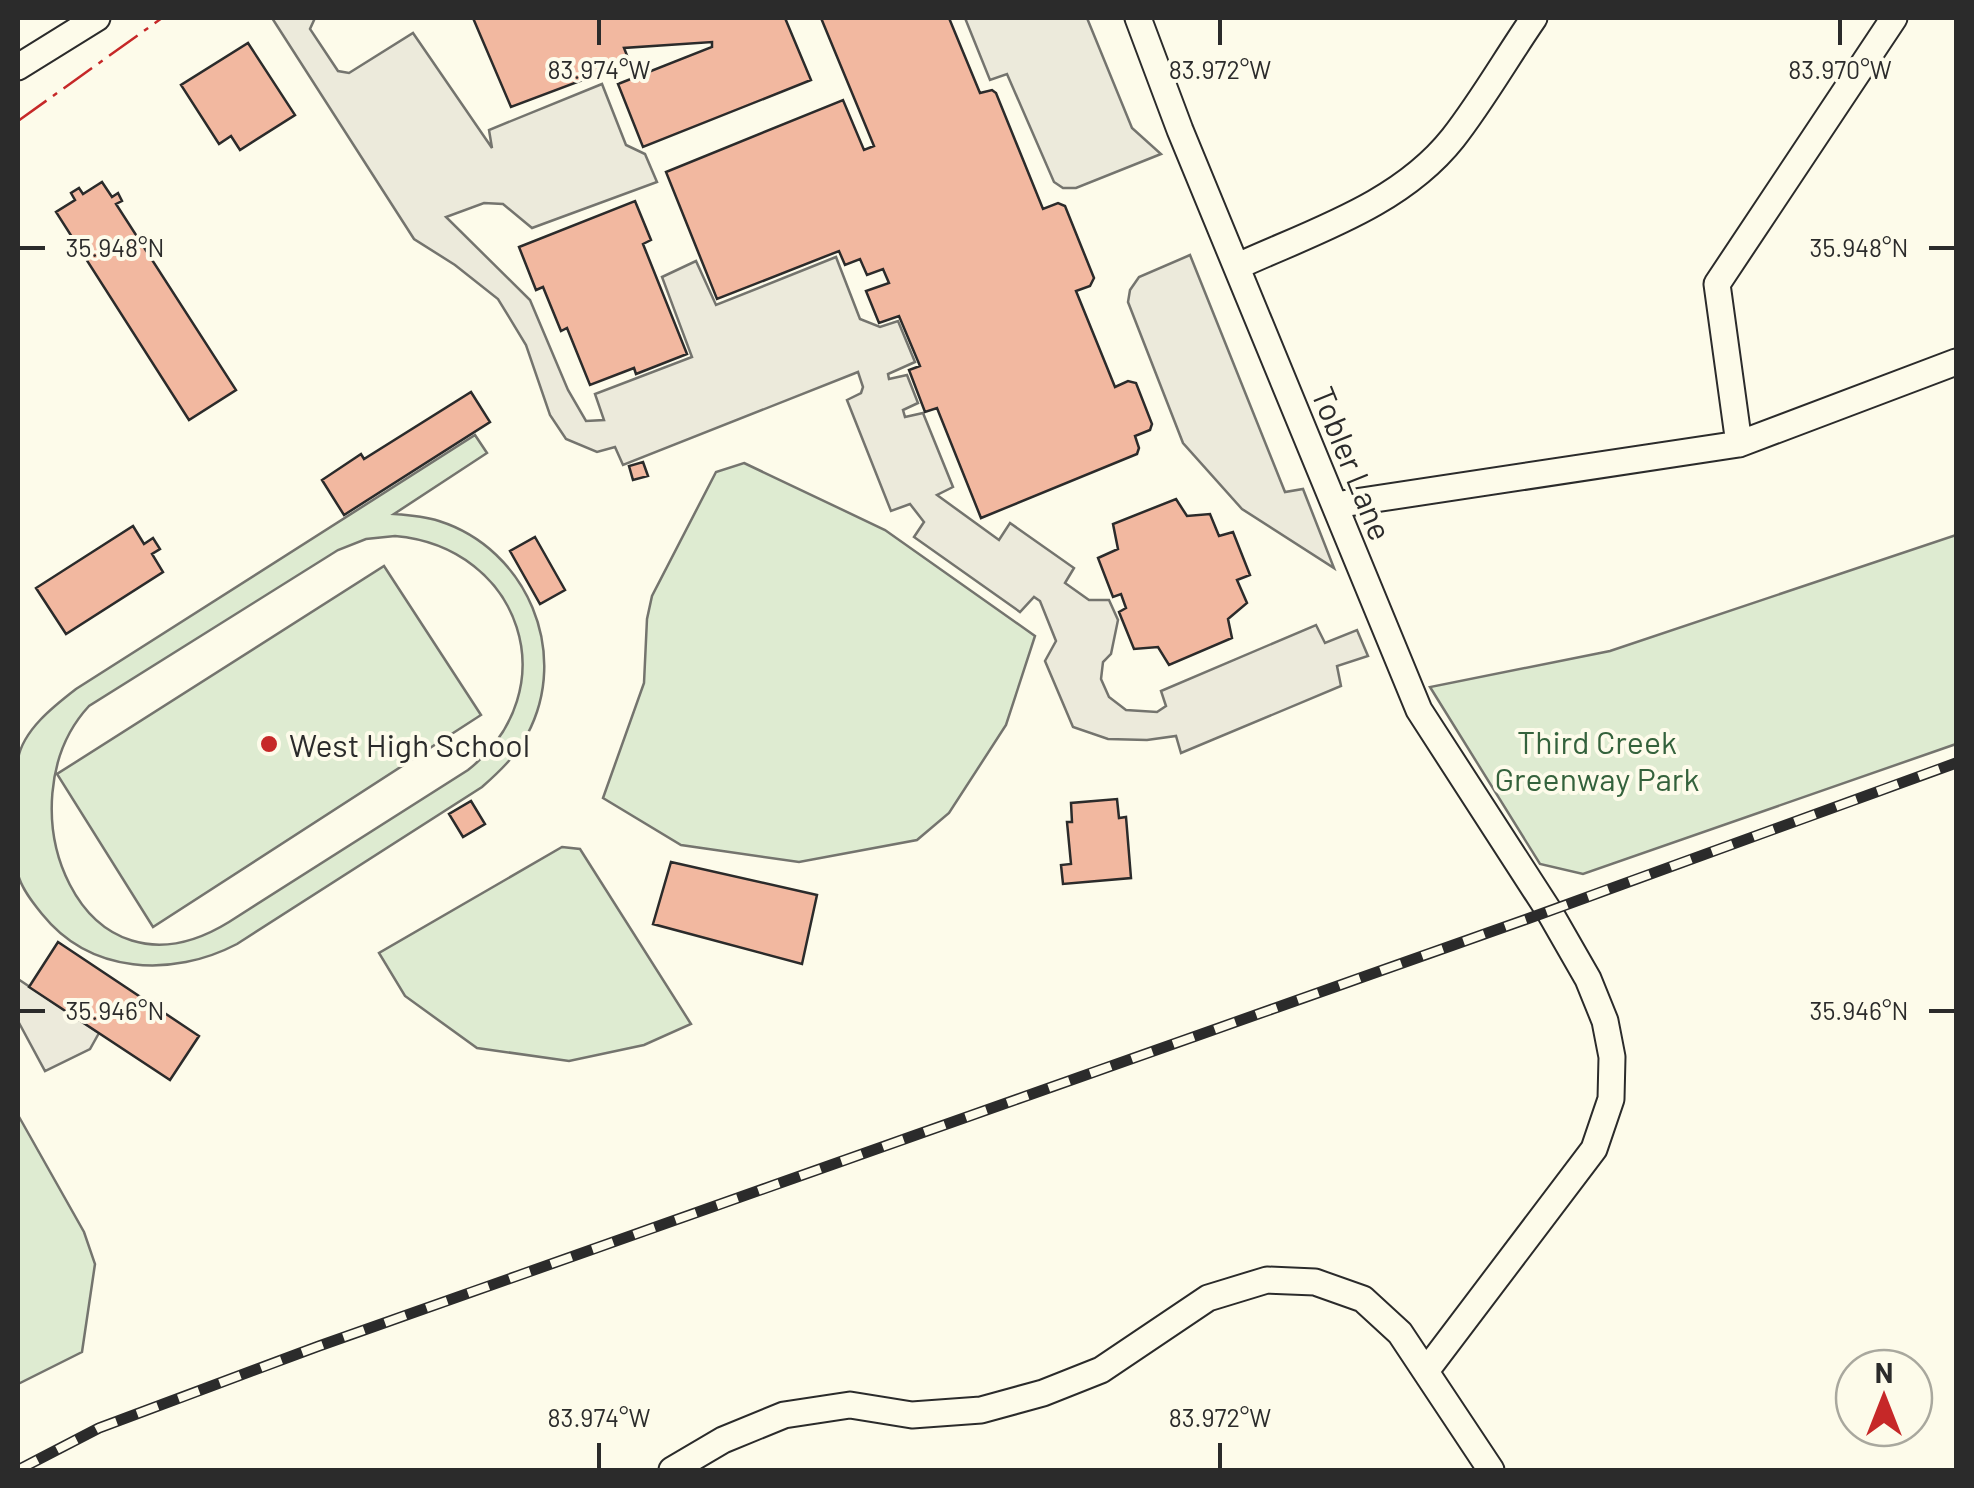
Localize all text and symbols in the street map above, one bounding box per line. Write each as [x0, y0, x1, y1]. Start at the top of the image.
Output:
text: 83.974°W [548, 54, 651, 84]
text: 83.972°W [1169, 54, 1271, 84]
text: 83.970°W [1788, 54, 1892, 84]
text: 35.948°N [66, 232, 164, 262]
text: 35.948°N [1810, 232, 1908, 262]
street label: Tobler Lane [1305, 381, 1401, 545]
park label: Third Creek Greenway Park [1494, 722, 1700, 797]
place label: West High School [289, 725, 530, 763]
marker: West High School [258, 733, 280, 755]
text: 35.946°N [66, 995, 164, 1025]
text: 35.946°N [1810, 995, 1908, 1025]
north arrow [1834, 1348, 1934, 1448]
text: N [1875, 1355, 1893, 1389]
text: 83.974°W [548, 1402, 651, 1432]
text: 83.972°W [1169, 1402, 1271, 1432]

